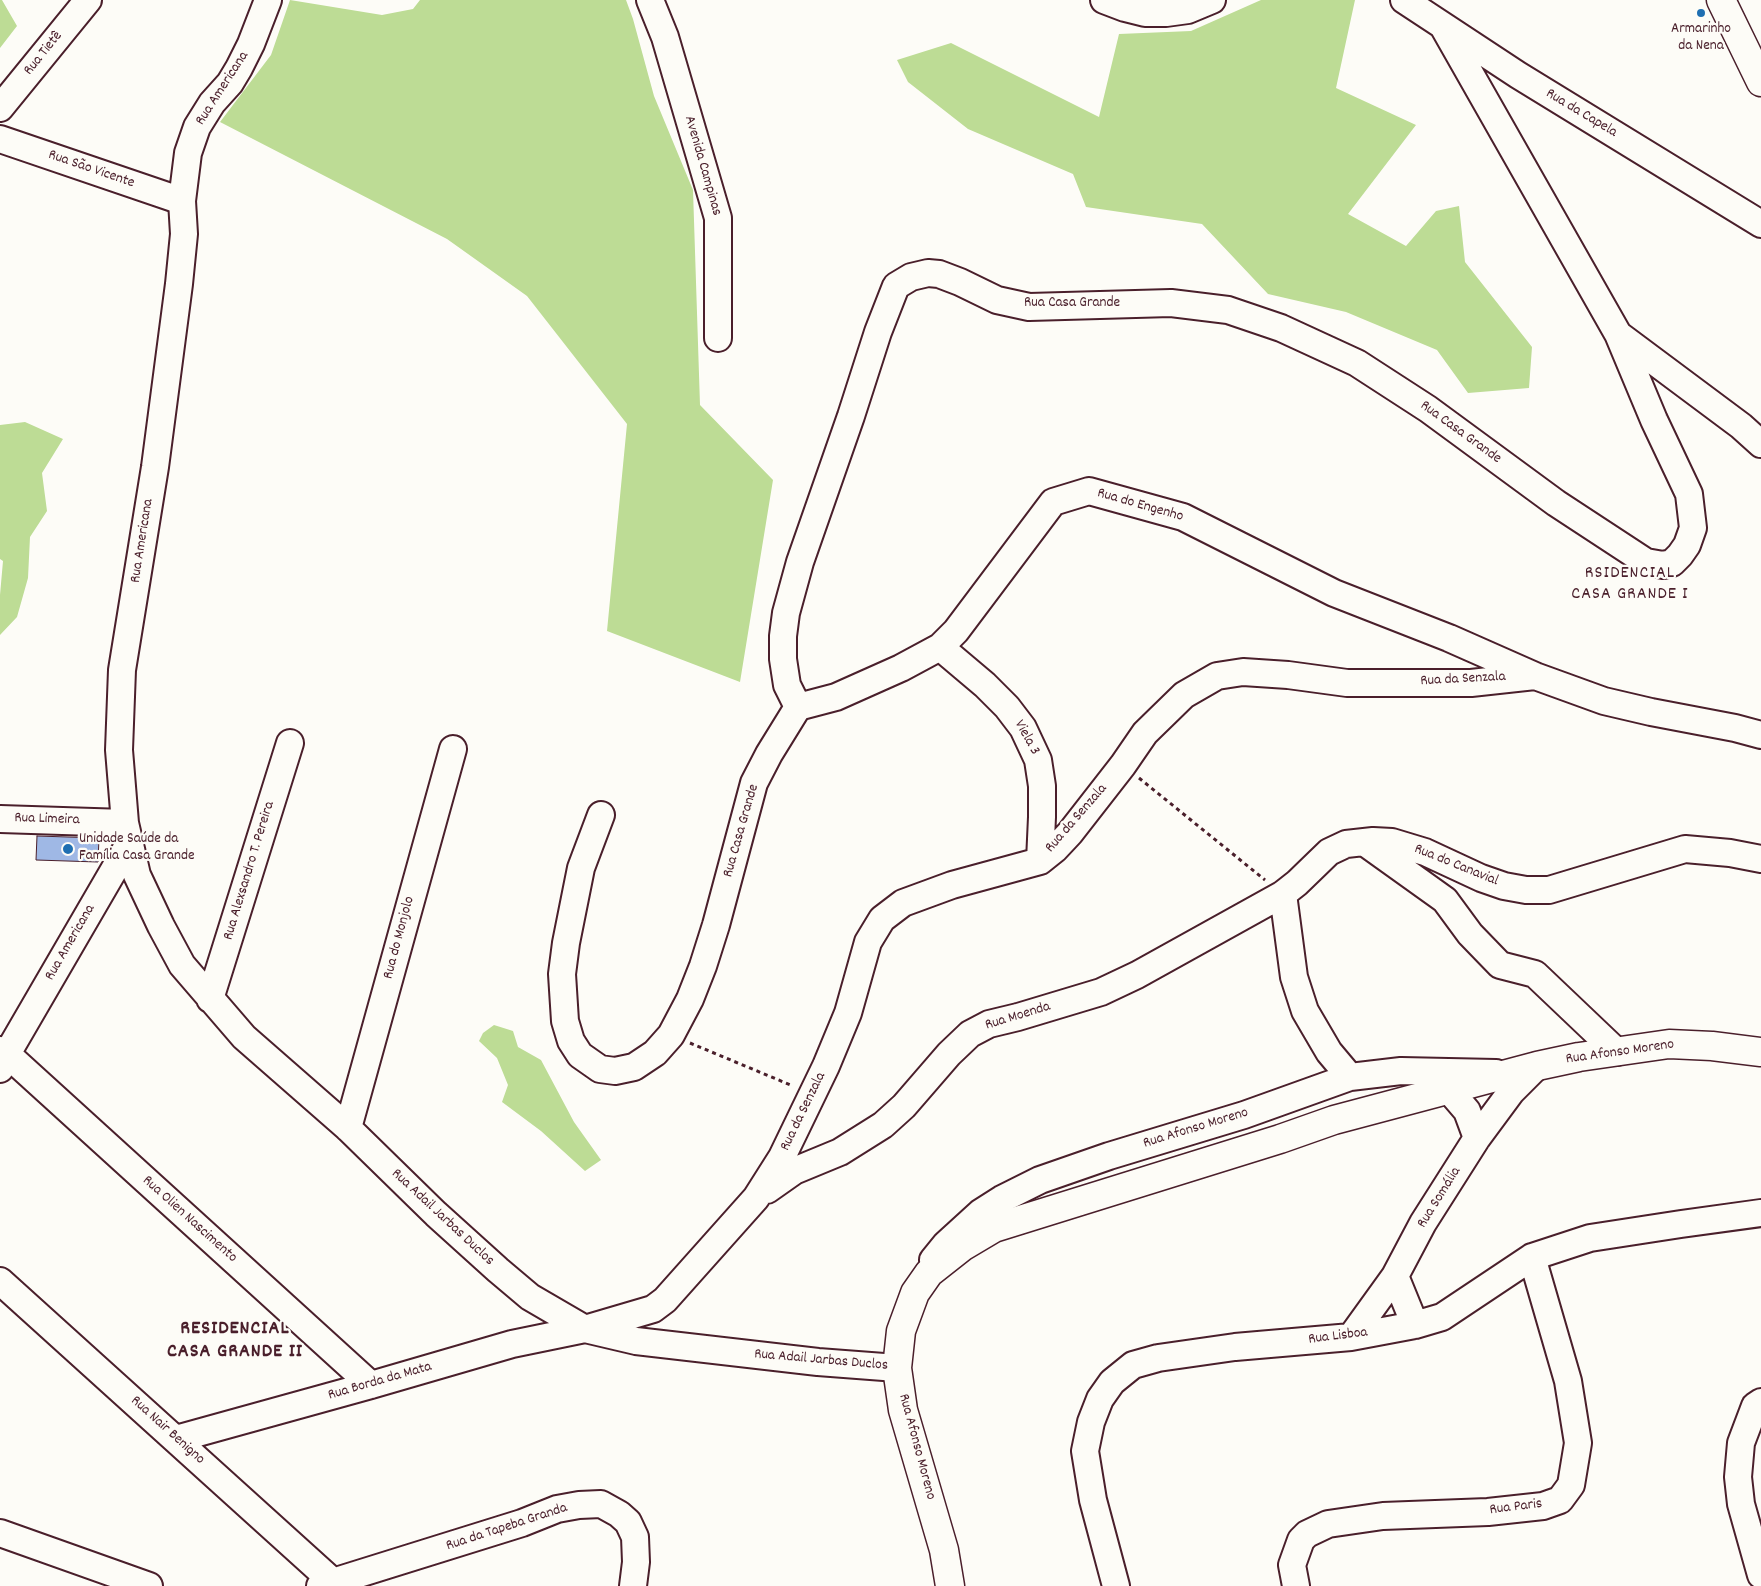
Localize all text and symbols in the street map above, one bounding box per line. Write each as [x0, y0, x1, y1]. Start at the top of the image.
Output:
marker: Armarinho da Nena [1695, 7, 1707, 19]
place label: Armarinho da Nena [1671, 21, 1731, 56]
street label: Rua Tietê [21, 28, 67, 80]
street label: Rua Americana [192, 49, 254, 129]
street label: Rua da Capela [1542, 86, 1620, 142]
street label: Avenida Campinas [679, 114, 725, 218]
street label: Rua São Vicente [45, 147, 137, 193]
street label: Rua Casa Grande [1024, 295, 1120, 313]
street label: Rua Casa Grande [1416, 397, 1504, 469]
street label: Rua do Engenho [1095, 485, 1185, 527]
street label: Rua Americana [127, 498, 159, 584]
district label: RSIDENCIAL CASA GRANDE I [1570, 564, 1690, 606]
street label: Rua da Senzala [1420, 669, 1506, 691]
street label: Viela 3 [1009, 717, 1043, 759]
street label: Rua da Senzala [1042, 781, 1112, 857]
street label: Rua Casa Grande [720, 782, 764, 880]
street label: Rua Alexsandro T. Pereira [220, 800, 280, 942]
street label: Rua Limeira [14, 810, 80, 830]
place label: Unidade Saúde da Família Casa Grande [79, 831, 195, 866]
street label: Rua do Canavial [1411, 841, 1501, 891]
marker: Unidade Saúde da Família Casa Grande [61, 842, 75, 856]
street label: Rua do Monjolo [380, 895, 420, 981]
street label: Rua Americana [42, 902, 100, 984]
street label: Rua Moenda [983, 999, 1053, 1035]
street label: Rua Afonso Moreno [1565, 1037, 1675, 1069]
street label: Rua da Senzala [777, 1070, 831, 1154]
street label: Rua Afonso Moreno [1141, 1104, 1251, 1154]
street label: Rua Somália [1414, 1164, 1466, 1232]
street label: Rua Adail Jarbas Duclos [387, 1166, 497, 1270]
street label: Rua Olien Nascimento [138, 1173, 240, 1267]
district label: RESIDENCIAL CASA GRANDE II [165, 1318, 305, 1365]
street label: Rua Lisboa [1307, 1324, 1369, 1350]
street label: Rua Adail Jarbas Duclos [753, 1346, 889, 1376]
street label: Rua Borda da Mata [326, 1359, 434, 1405]
street label: Rua Afonso Moreno [893, 1392, 939, 1502]
street label: Rua Nair Benigno [126, 1393, 208, 1469]
street label: Rua Paris [1489, 1496, 1543, 1520]
street label: Rua da Tapeba Granda [444, 1500, 570, 1556]

